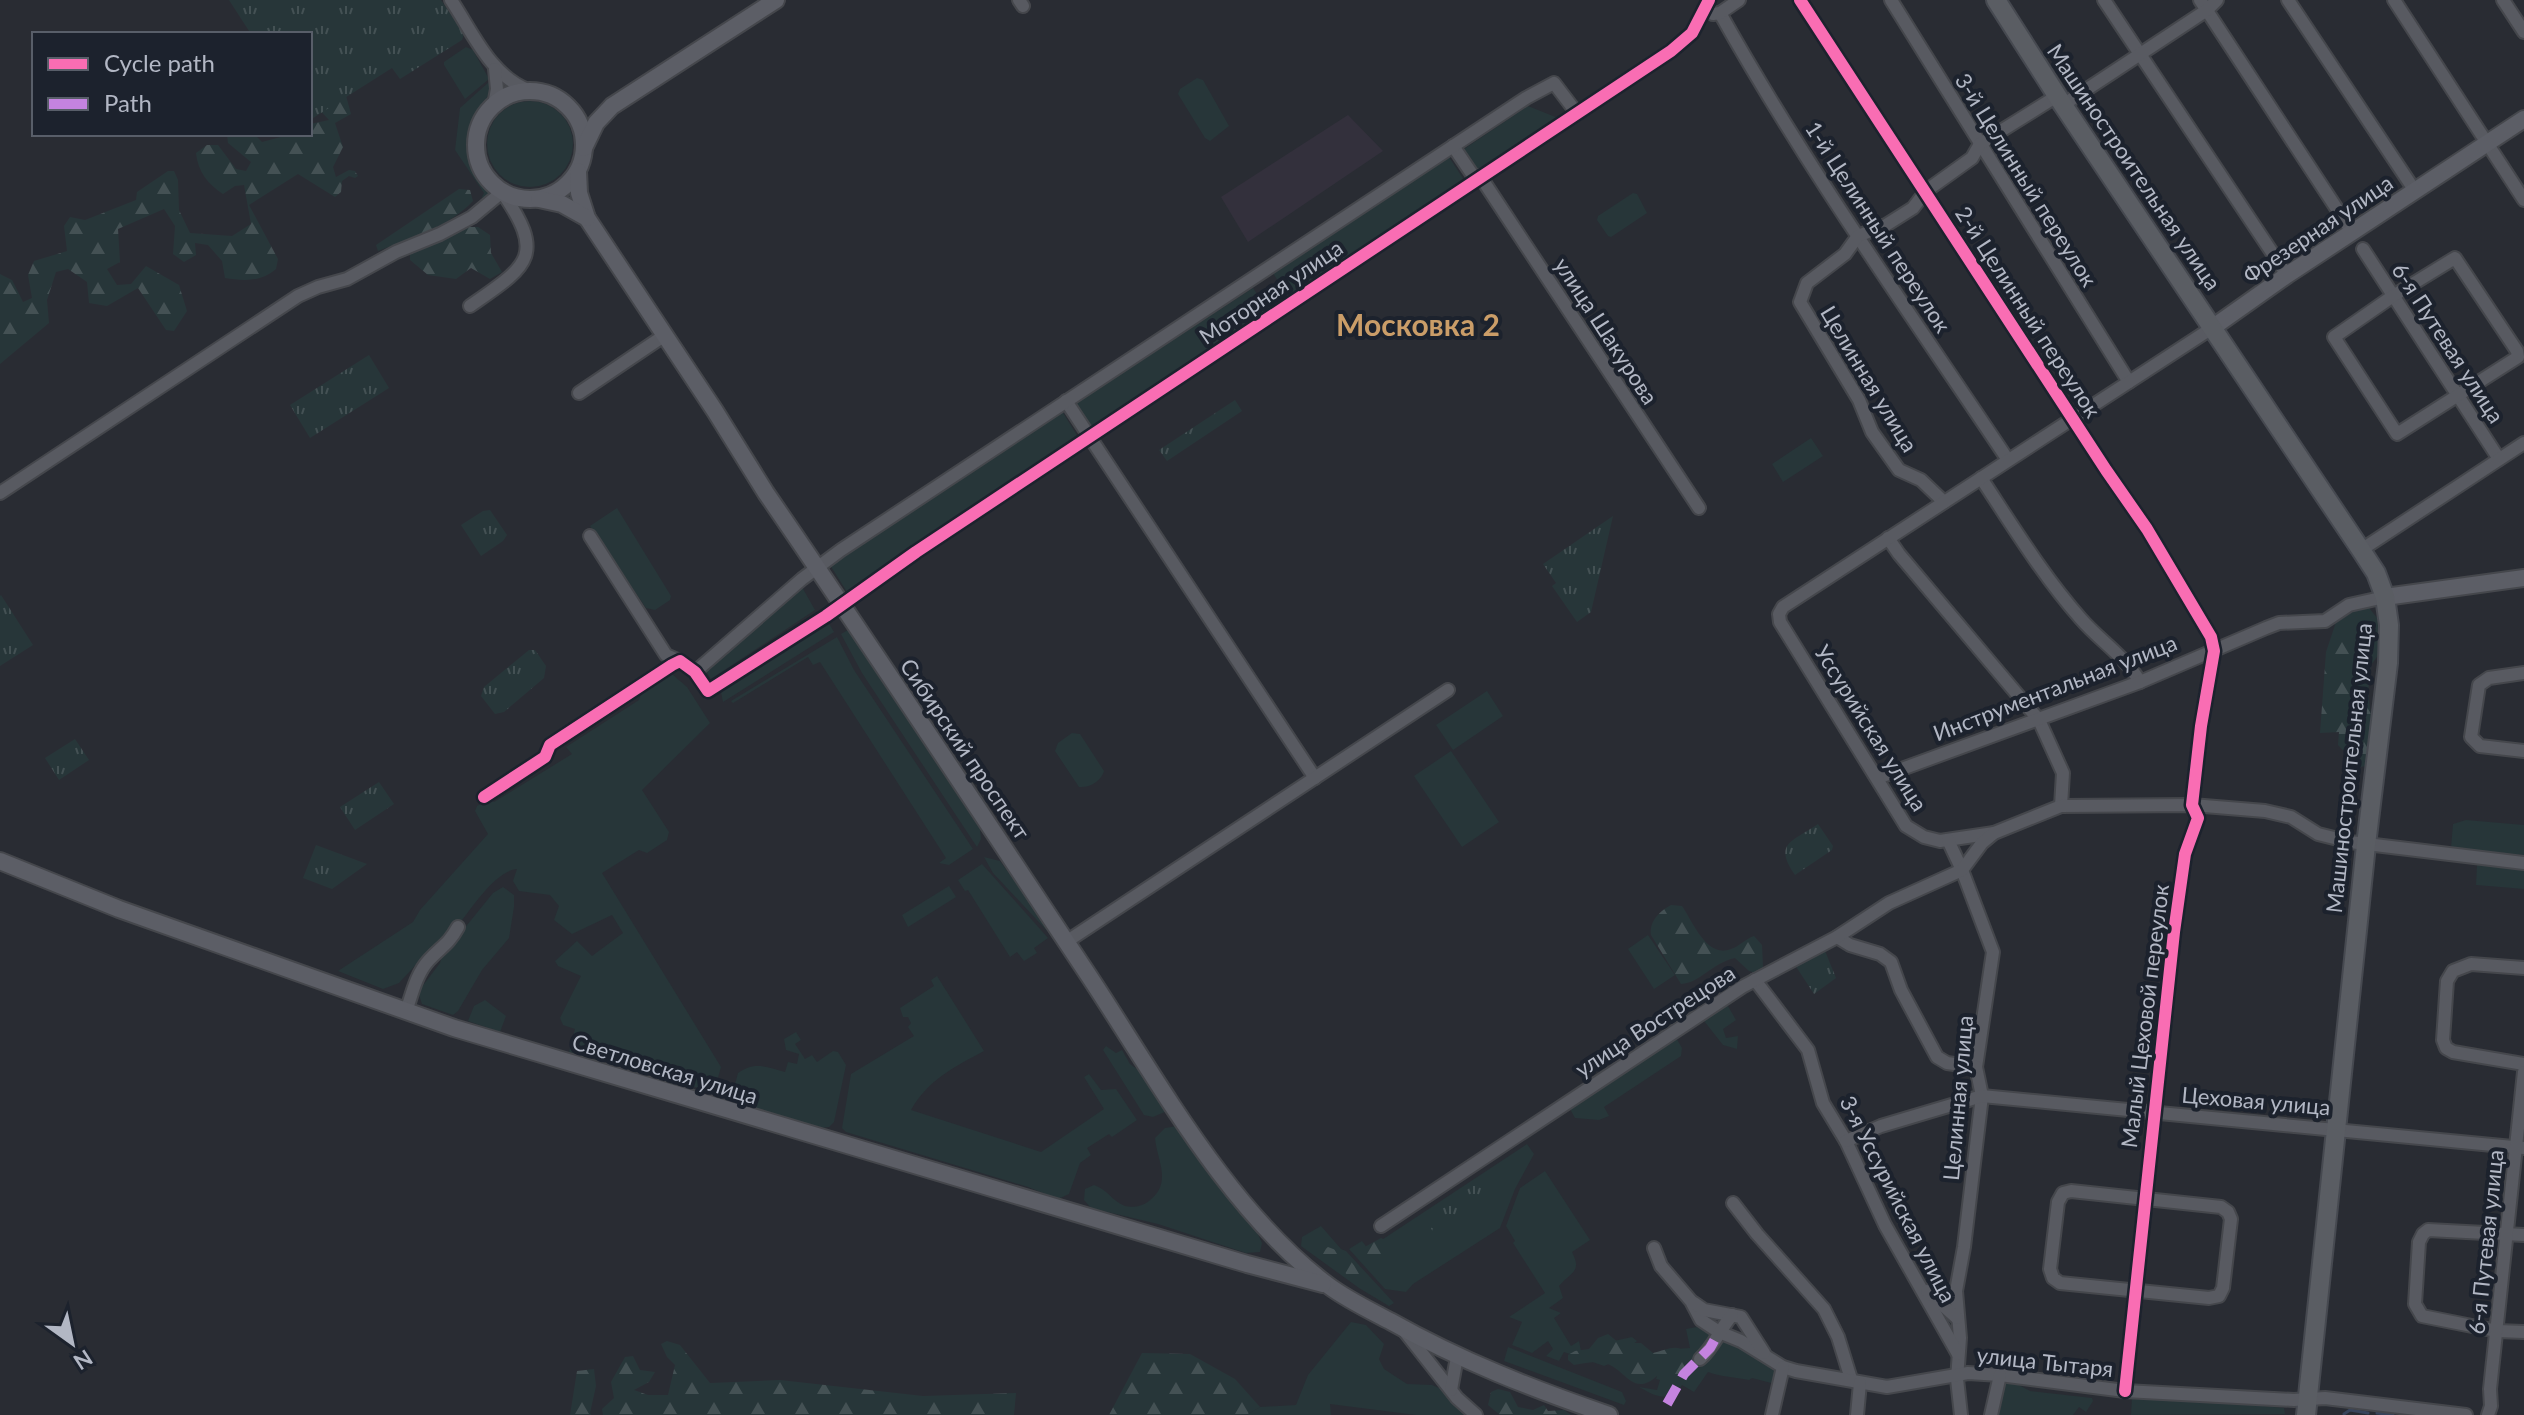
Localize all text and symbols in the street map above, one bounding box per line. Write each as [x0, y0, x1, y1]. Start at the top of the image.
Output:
legend [32, 32, 312, 136]
street label: Машиностроительная улица [2042, 38, 2227, 295]
text: Cycle path [104, 48, 215, 77]
street label: 3-й Целинный переулок [1950, 68, 2104, 292]
text: Path [104, 88, 152, 117]
street label: 1-й Целинный переулок [1800, 116, 1957, 338]
street label: Фрезерная улица [2238, 169, 2398, 289]
street label: 2-й Целинный переулок [1950, 201, 2107, 423]
street label: Моторная улица [1194, 234, 1348, 350]
street label: улица Шакурова [1549, 252, 1664, 409]
street label: 6-я Путевая улица [2387, 258, 2510, 428]
street label: Целинная улица [1815, 301, 1924, 457]
district label: Московка 2 [1336, 306, 1500, 342]
street label: Машиностроительная улица [2320, 622, 2377, 914]
street label: Инструментальная улица [1929, 629, 2180, 747]
street label: Уссурийская улица [1809, 640, 1933, 816]
street label: Сибирский проспект [895, 653, 1036, 844]
street label: Малый Цеховой переулок [2115, 882, 2174, 1149]
street label: улица Вострецова [1570, 959, 1740, 1082]
street label: Целинная улица [1937, 1014, 1978, 1182]
street label: Светловская улица [569, 1027, 761, 1110]
street label: Цеховая улица [2180, 1081, 2332, 1120]
street label: 3-я Уссурийская улица [1835, 1091, 1962, 1307]
street label: 6-я Путевая улица [2462, 1148, 2509, 1336]
north arrow [32, 1303, 112, 1383]
street label: улица Тытаря [1975, 1341, 2115, 1382]
text: N [69, 1344, 98, 1376]

